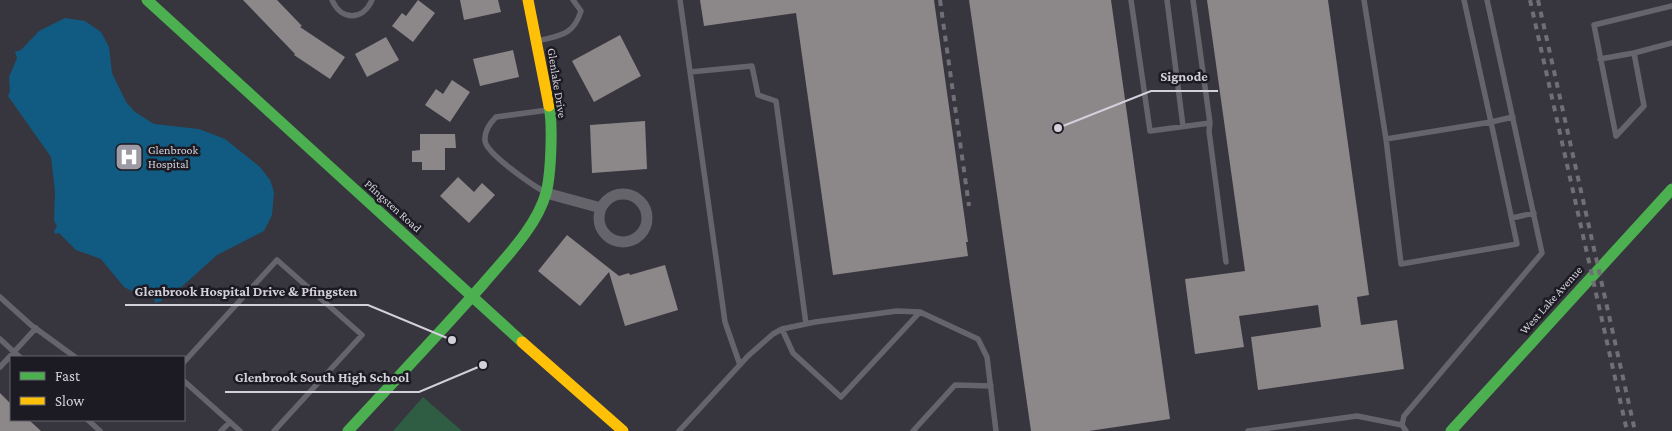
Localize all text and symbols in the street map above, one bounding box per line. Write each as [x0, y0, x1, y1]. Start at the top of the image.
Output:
street label: Glenlake Drive [545, 47, 569, 119]
callout: Signode [1151, 62, 1218, 91]
text: Signode [1160, 68, 1208, 84]
hospital icon: Glenbrook Hospital [114, 142, 144, 172]
place label: Glenbrook Hospital [148, 143, 199, 171]
street label: Pfingsten Road [362, 177, 425, 236]
street label: West Lake Avenue [1517, 263, 1585, 337]
callout: Glenbrook Hospital Drive & Pfingsten [125, 276, 368, 305]
text: Glenbrook Hospital Drive & Pfingsten [135, 283, 357, 299]
legend [10, 356, 185, 421]
callout: Glenbrook South High School [225, 363, 419, 392]
text: Fast [55, 368, 81, 384]
text: Glenbrook South High School [235, 369, 409, 385]
text: Slow [55, 393, 85, 409]

